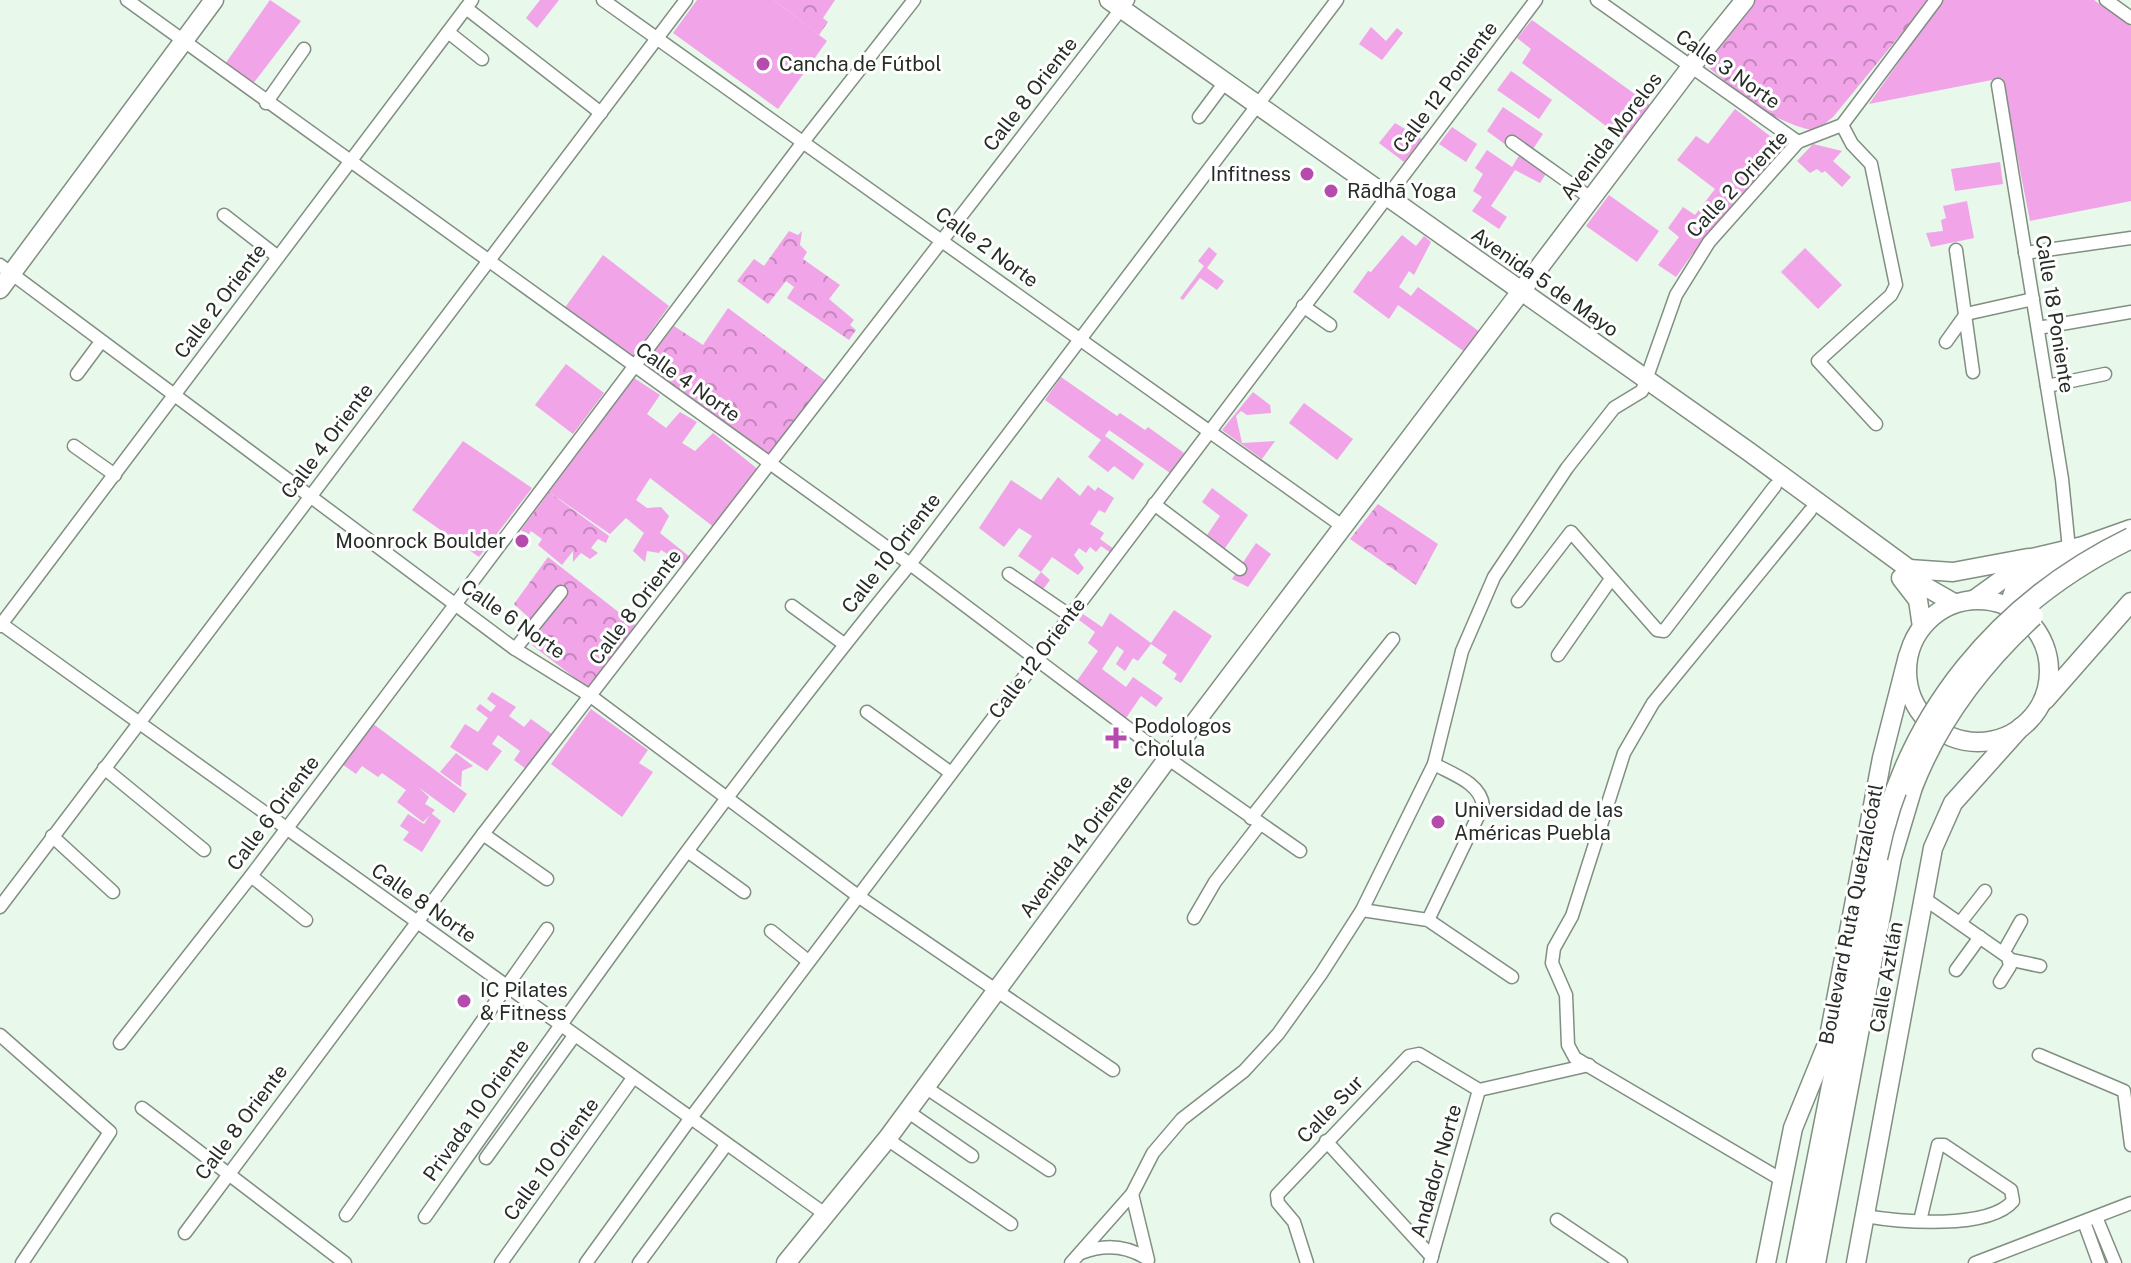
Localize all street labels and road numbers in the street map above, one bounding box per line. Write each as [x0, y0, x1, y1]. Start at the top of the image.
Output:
street label: Calle 12 Poniente [1388, 16, 1502, 158]
street label: Calle 3 Norte [1671, 24, 1785, 114]
street label: Calle 8 Oriente [978, 32, 1082, 156]
street label: Avenida Morelos [1555, 68, 1667, 204]
street label: Calle 2 Oriente [1681, 126, 1793, 242]
street label: Calle 2 Norte [931, 202, 1043, 292]
street label: Avenida 5 de Mayo [1467, 222, 1623, 342]
street label: Calle 18 Poniente [2031, 233, 2079, 395]
street label: Calle 2 Oriente [169, 239, 271, 363]
street label: Calle 4 Norte [631, 337, 745, 427]
street label: Calle 4 Oriente [276, 379, 378, 503]
street label: Calle 10 Oriente [837, 488, 945, 618]
street label: Calle 8 Oriente [584, 544, 686, 670]
street label: Calle 6 Norte [456, 574, 570, 664]
street label: Calle 12 Oriente [984, 593, 1090, 723]
street label: Calle 6 Oriente [222, 751, 324, 875]
street label: Avenida 14 Oriente [1014, 770, 1138, 922]
street label: Boulevard Ruta Quetzalcóatl [1814, 782, 1888, 1046]
street label: Calle 8 Norte [367, 858, 481, 948]
street label: Calle Aztlán [1864, 920, 1908, 1034]
street label: Privada 10 Oriente [418, 1034, 534, 1186]
street label: Calle 8 Oriente [190, 1059, 292, 1185]
street label: Calle Sur [1292, 1070, 1368, 1148]
street label: Calle 10 Oriente [498, 1093, 604, 1225]
street label: Andador Norte [1406, 1102, 1466, 1240]

